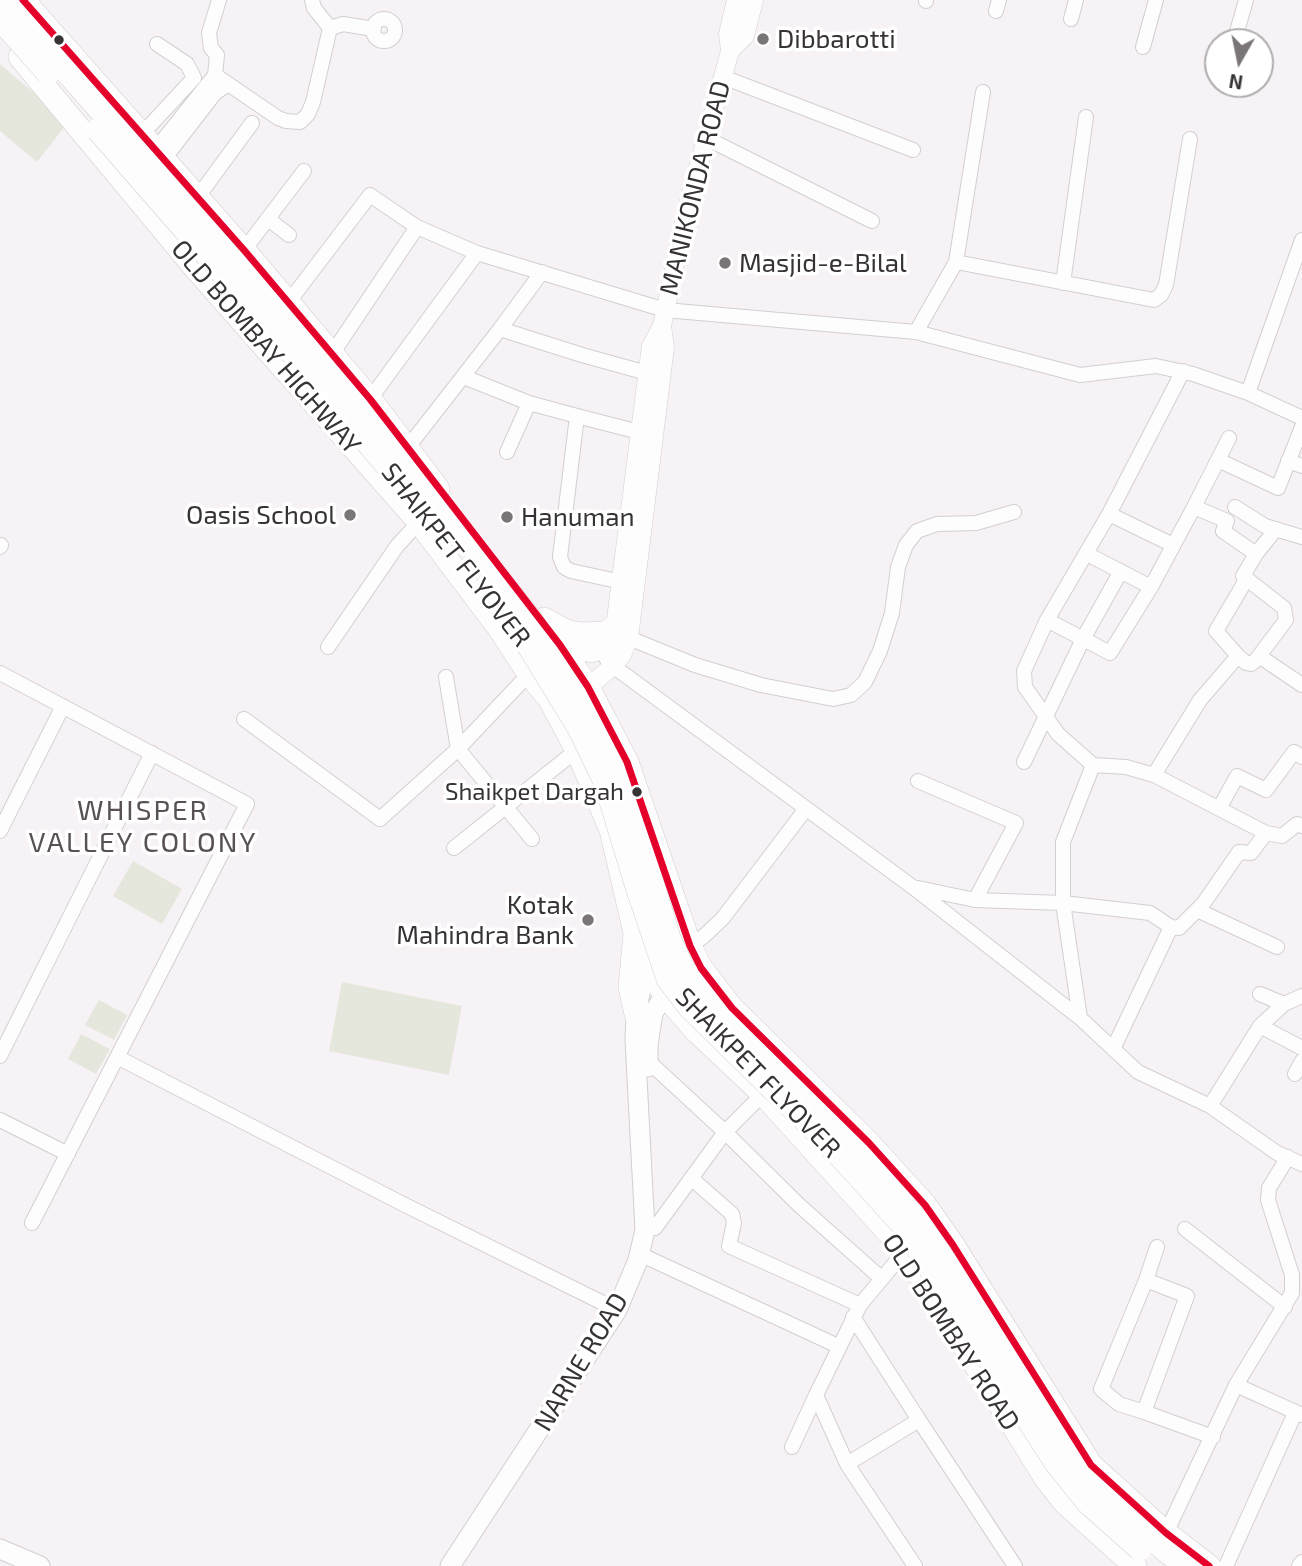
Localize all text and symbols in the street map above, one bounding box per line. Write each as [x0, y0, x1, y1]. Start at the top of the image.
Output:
place label: Dibbarotti [777, 23, 896, 55]
north arrow [1204, 28, 1274, 98]
marker: Dibbarotti [755, 31, 771, 47]
unlabelled marker [52, 33, 66, 47]
text: N [1227, 70, 1245, 95]
street label: MANIKONDA ROAD [653, 77, 737, 299]
street label: OLD BOMBAY HIGHWAY [165, 234, 367, 460]
place label: Masjid-e-Bilal [739, 247, 907, 279]
marker: Masjid-e-Bilal [717, 255, 733, 271]
street label: SHAIKPET FLYOVER [375, 457, 537, 653]
place label: Oasis School [186, 499, 336, 531]
place label: Hanuman [521, 501, 635, 533]
marker: Oasis School [342, 507, 358, 523]
marker: Hanuman [499, 509, 515, 525]
place label: Shaikpet Dargah [445, 778, 624, 806]
marker: Shaikpet Dargah [630, 785, 644, 799]
district label: WHISPER VALLEY COLONY [30, 794, 256, 860]
place label: Kotak Mahindra Bank [396, 889, 574, 950]
marker: Kotak Mahindra Bank [580, 912, 596, 928]
street label: SHAIKPET FLYOVER [669, 982, 847, 1164]
street label: OLD BOMBAY ROAD [876, 1228, 1026, 1436]
street label: NARNE ROAD [527, 1287, 635, 1437]

